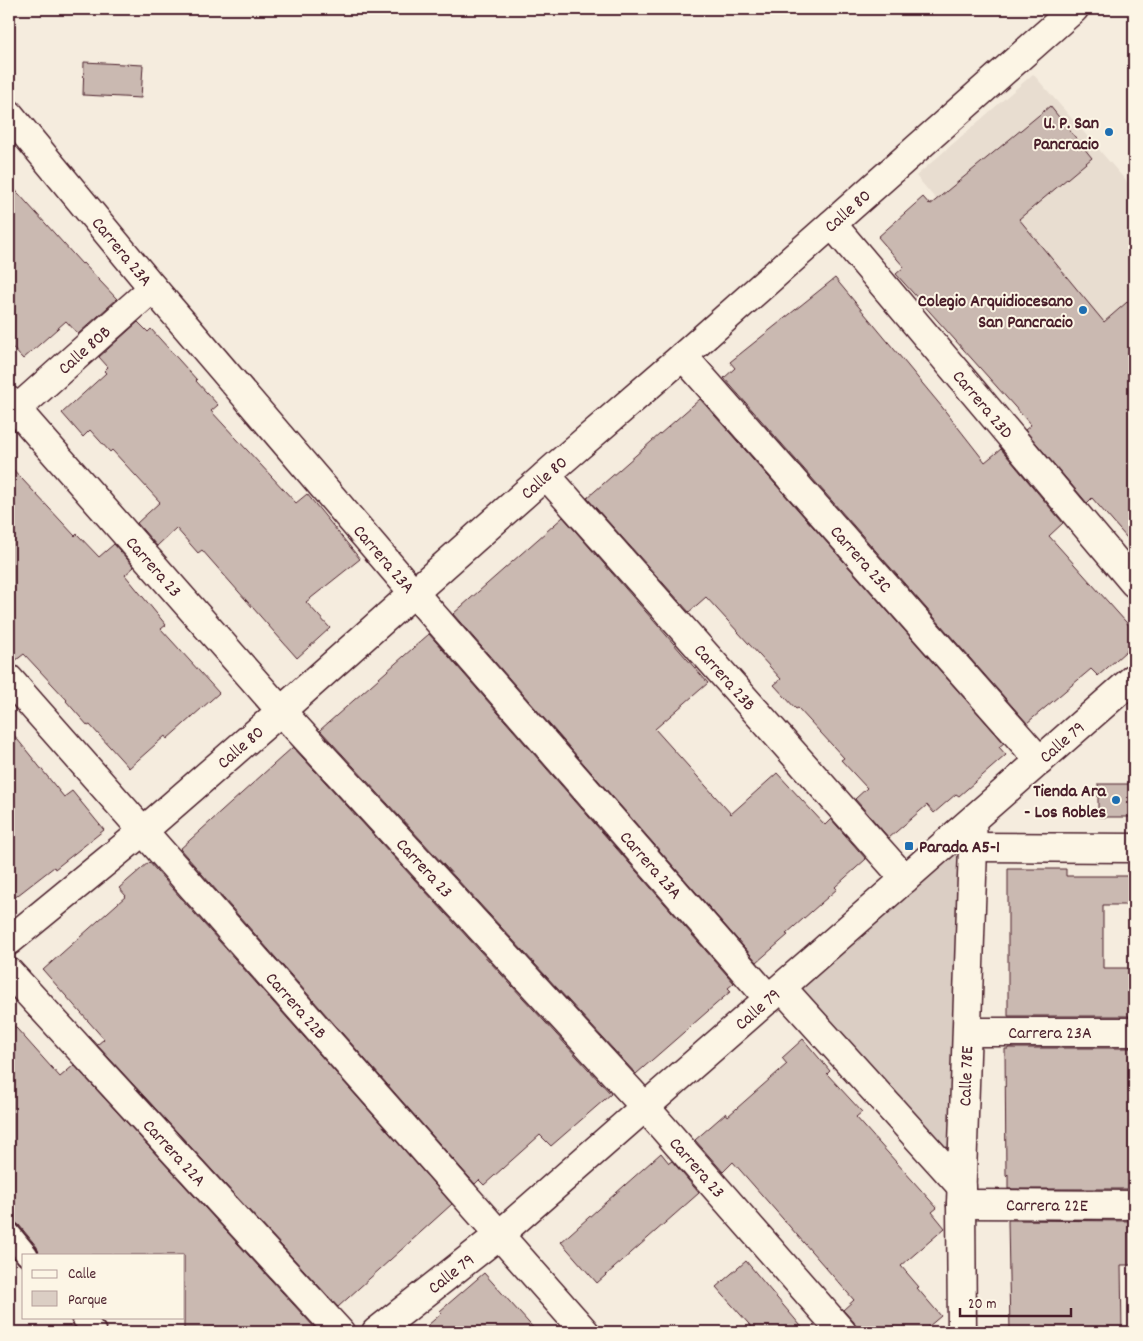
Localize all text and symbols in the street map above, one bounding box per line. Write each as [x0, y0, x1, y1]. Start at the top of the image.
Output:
place label: U. P. San Pancracio [1033, 112, 1099, 158]
marker: U. P. San Pancracio [1103, 126, 1115, 138]
street label: Calle 80 [820, 185, 878, 240]
street label: Carrera 23A [84, 213, 157, 293]
place label: Colegio Arquidiocesano San Pancracio [918, 290, 1073, 336]
marker: Colegio Arquidiocesano San Pancracio [1077, 304, 1089, 316]
street label: Calle 80B [54, 321, 118, 382]
street label: Carrera 23D [945, 366, 1018, 445]
street label: Calle 80 [516, 451, 574, 507]
street label: Carrera 23A [346, 520, 419, 600]
street label: Carrera 23C [823, 521, 896, 600]
street label: Carrera 23 [118, 532, 186, 604]
street label: Carrera 23B [687, 639, 760, 718]
street label: Calle 79 [1035, 716, 1091, 770]
street label: Calle 80 [213, 721, 271, 776]
place label: Tienda Ara - Los Robles [1024, 780, 1107, 826]
marker: Tienda Ara - Los Robles [1110, 794, 1122, 806]
street label: Carrera 23A [613, 827, 687, 906]
street label: Carrera 23 [389, 834, 457, 905]
place label: Parada A5-1 [919, 836, 1000, 861]
marker: Parada A5-1 [903, 840, 915, 852]
street label: Carrera 22B [258, 968, 331, 1046]
street label: Calle 79 [731, 984, 787, 1037]
street label: Carrera 23A [1008, 1022, 1092, 1047]
street label: Calle 78E [954, 1046, 981, 1107]
street label: Carrera 22A [136, 1115, 211, 1193]
street label: Carrera 23 [662, 1133, 729, 1205]
street label: Carrera 22E [1006, 1194, 1088, 1220]
street label: Calle 79 [424, 1249, 481, 1301]
legend [22, 1254, 185, 1318]
text: Calle [68, 1264, 97, 1286]
scale bar [960, 1286, 1072, 1318]
text: Parque [68, 1290, 108, 1312]
text: 20 m [968, 1294, 996, 1316]

